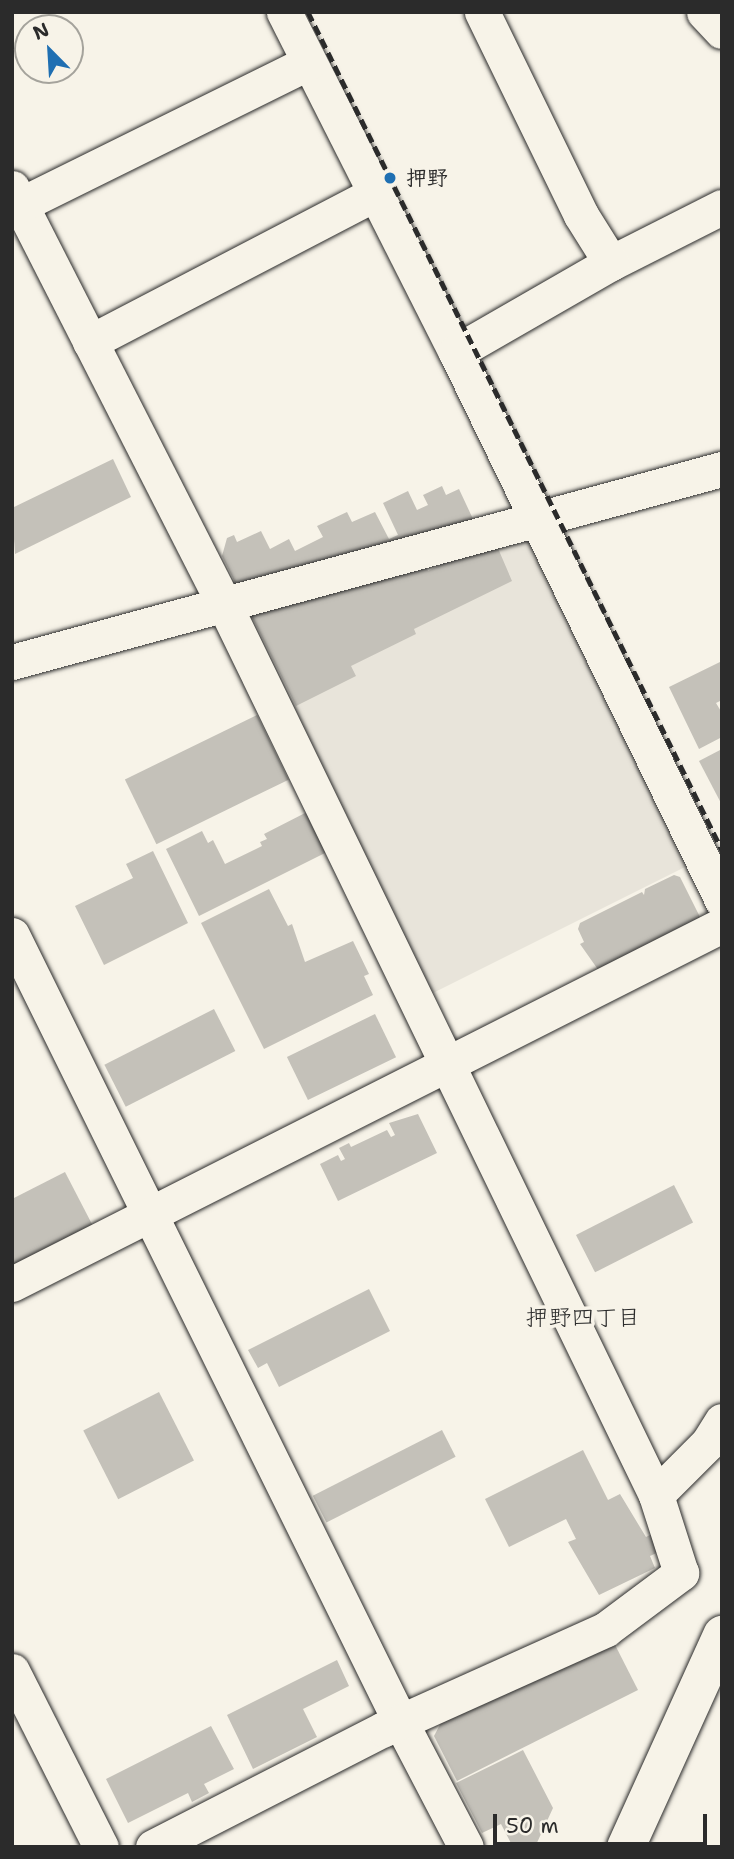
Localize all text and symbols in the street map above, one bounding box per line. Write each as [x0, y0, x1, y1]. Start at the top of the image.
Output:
north arrow [14, 14, 84, 84]
text: N [29, 17, 53, 46]
place label: 押野 [406, 165, 448, 191]
marker: 押野 [380, 168, 400, 188]
district label: 押野四丁目 [526, 1303, 640, 1331]
scale bar [496, 1800, 710, 1844]
text: 50 m [506, 1812, 559, 1840]

